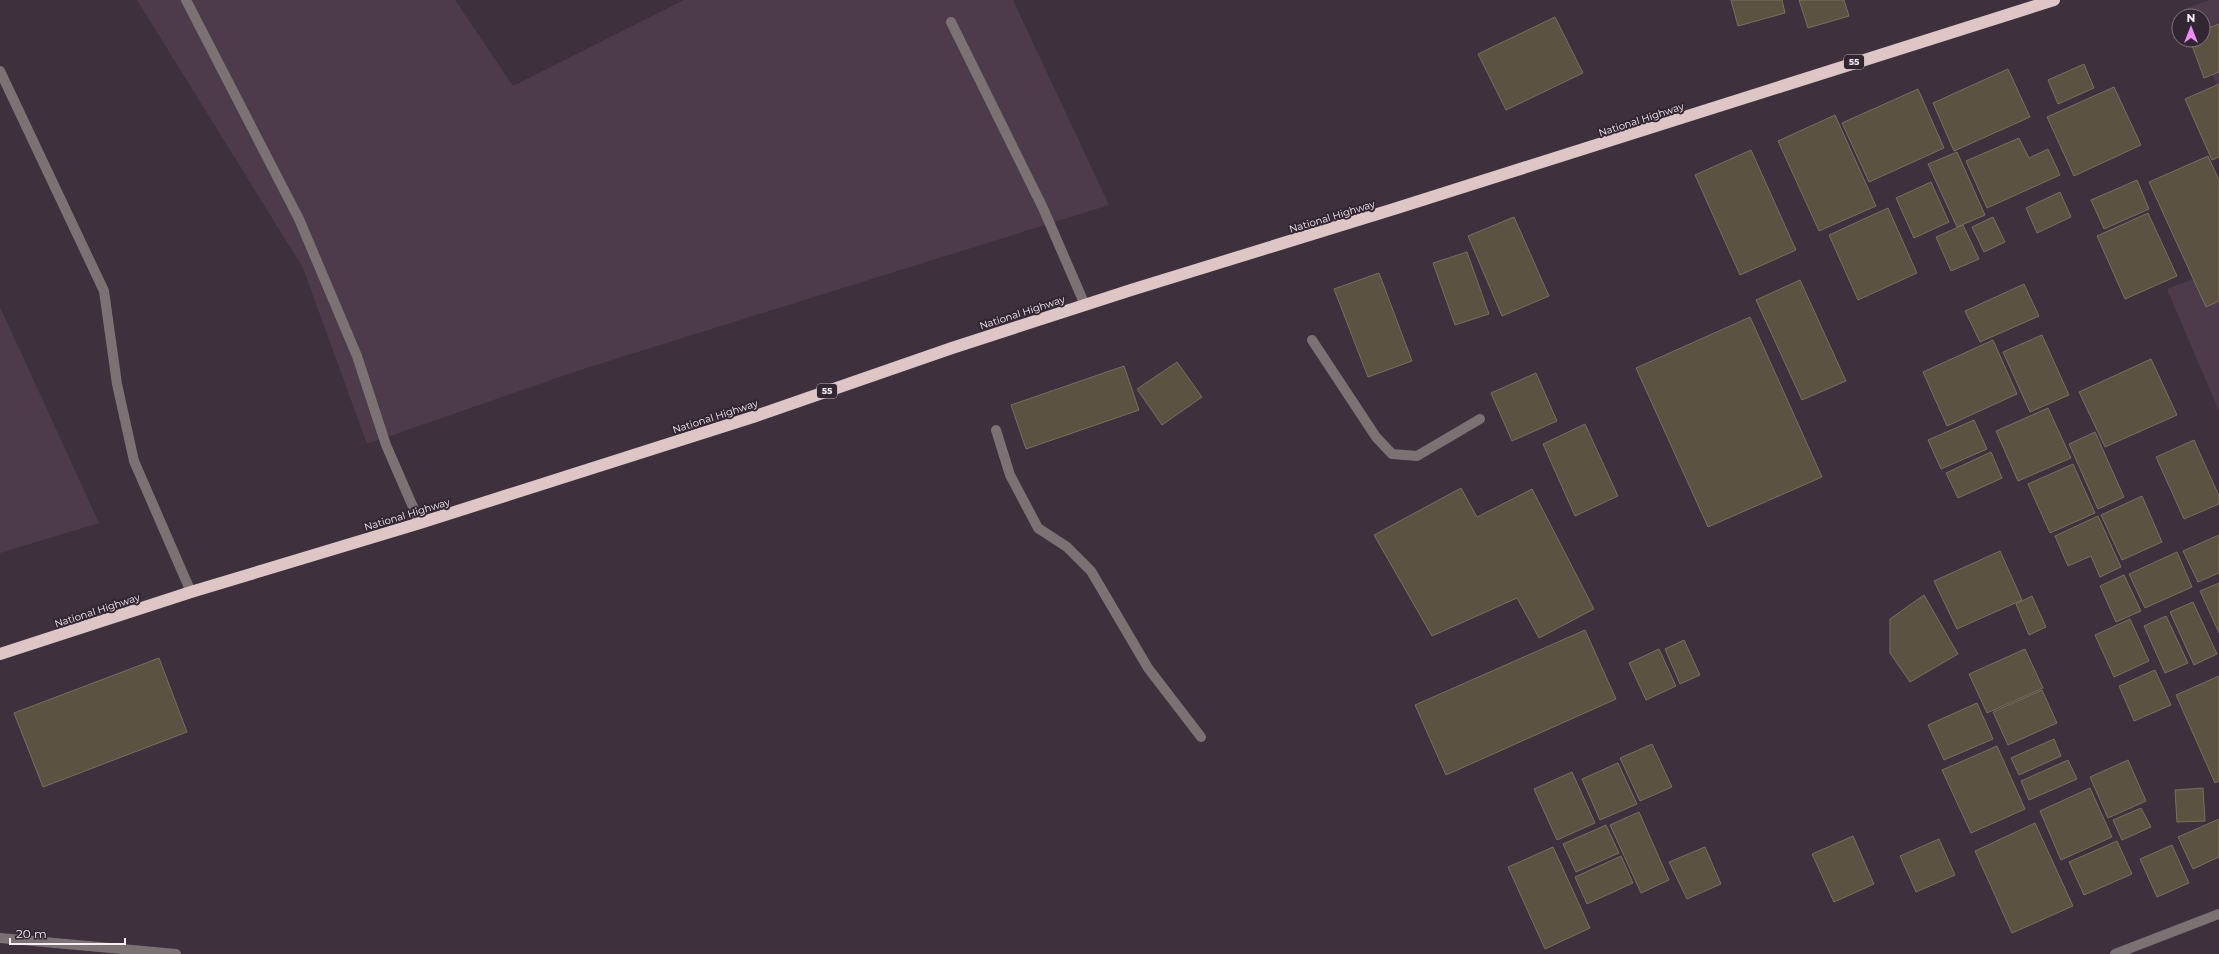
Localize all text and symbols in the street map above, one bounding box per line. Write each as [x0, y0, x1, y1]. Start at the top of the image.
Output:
north arrow [2171, 8, 2211, 48]
text: N [2187, 11, 2195, 25]
road number: 55 [1844, 55, 1864, 69]
street label: National Highway [1597, 99, 1686, 139]
street label: National Highway [1288, 197, 1377, 236]
street label: National Highway [978, 292, 1067, 332]
road number: 55 [817, 384, 837, 398]
street label: National Highway [671, 396, 760, 436]
street label: National Highway [363, 495, 452, 534]
street label: National Highway [53, 590, 142, 630]
scale bar [10, 920, 125, 946]
text: 20 m [16, 926, 47, 941]

